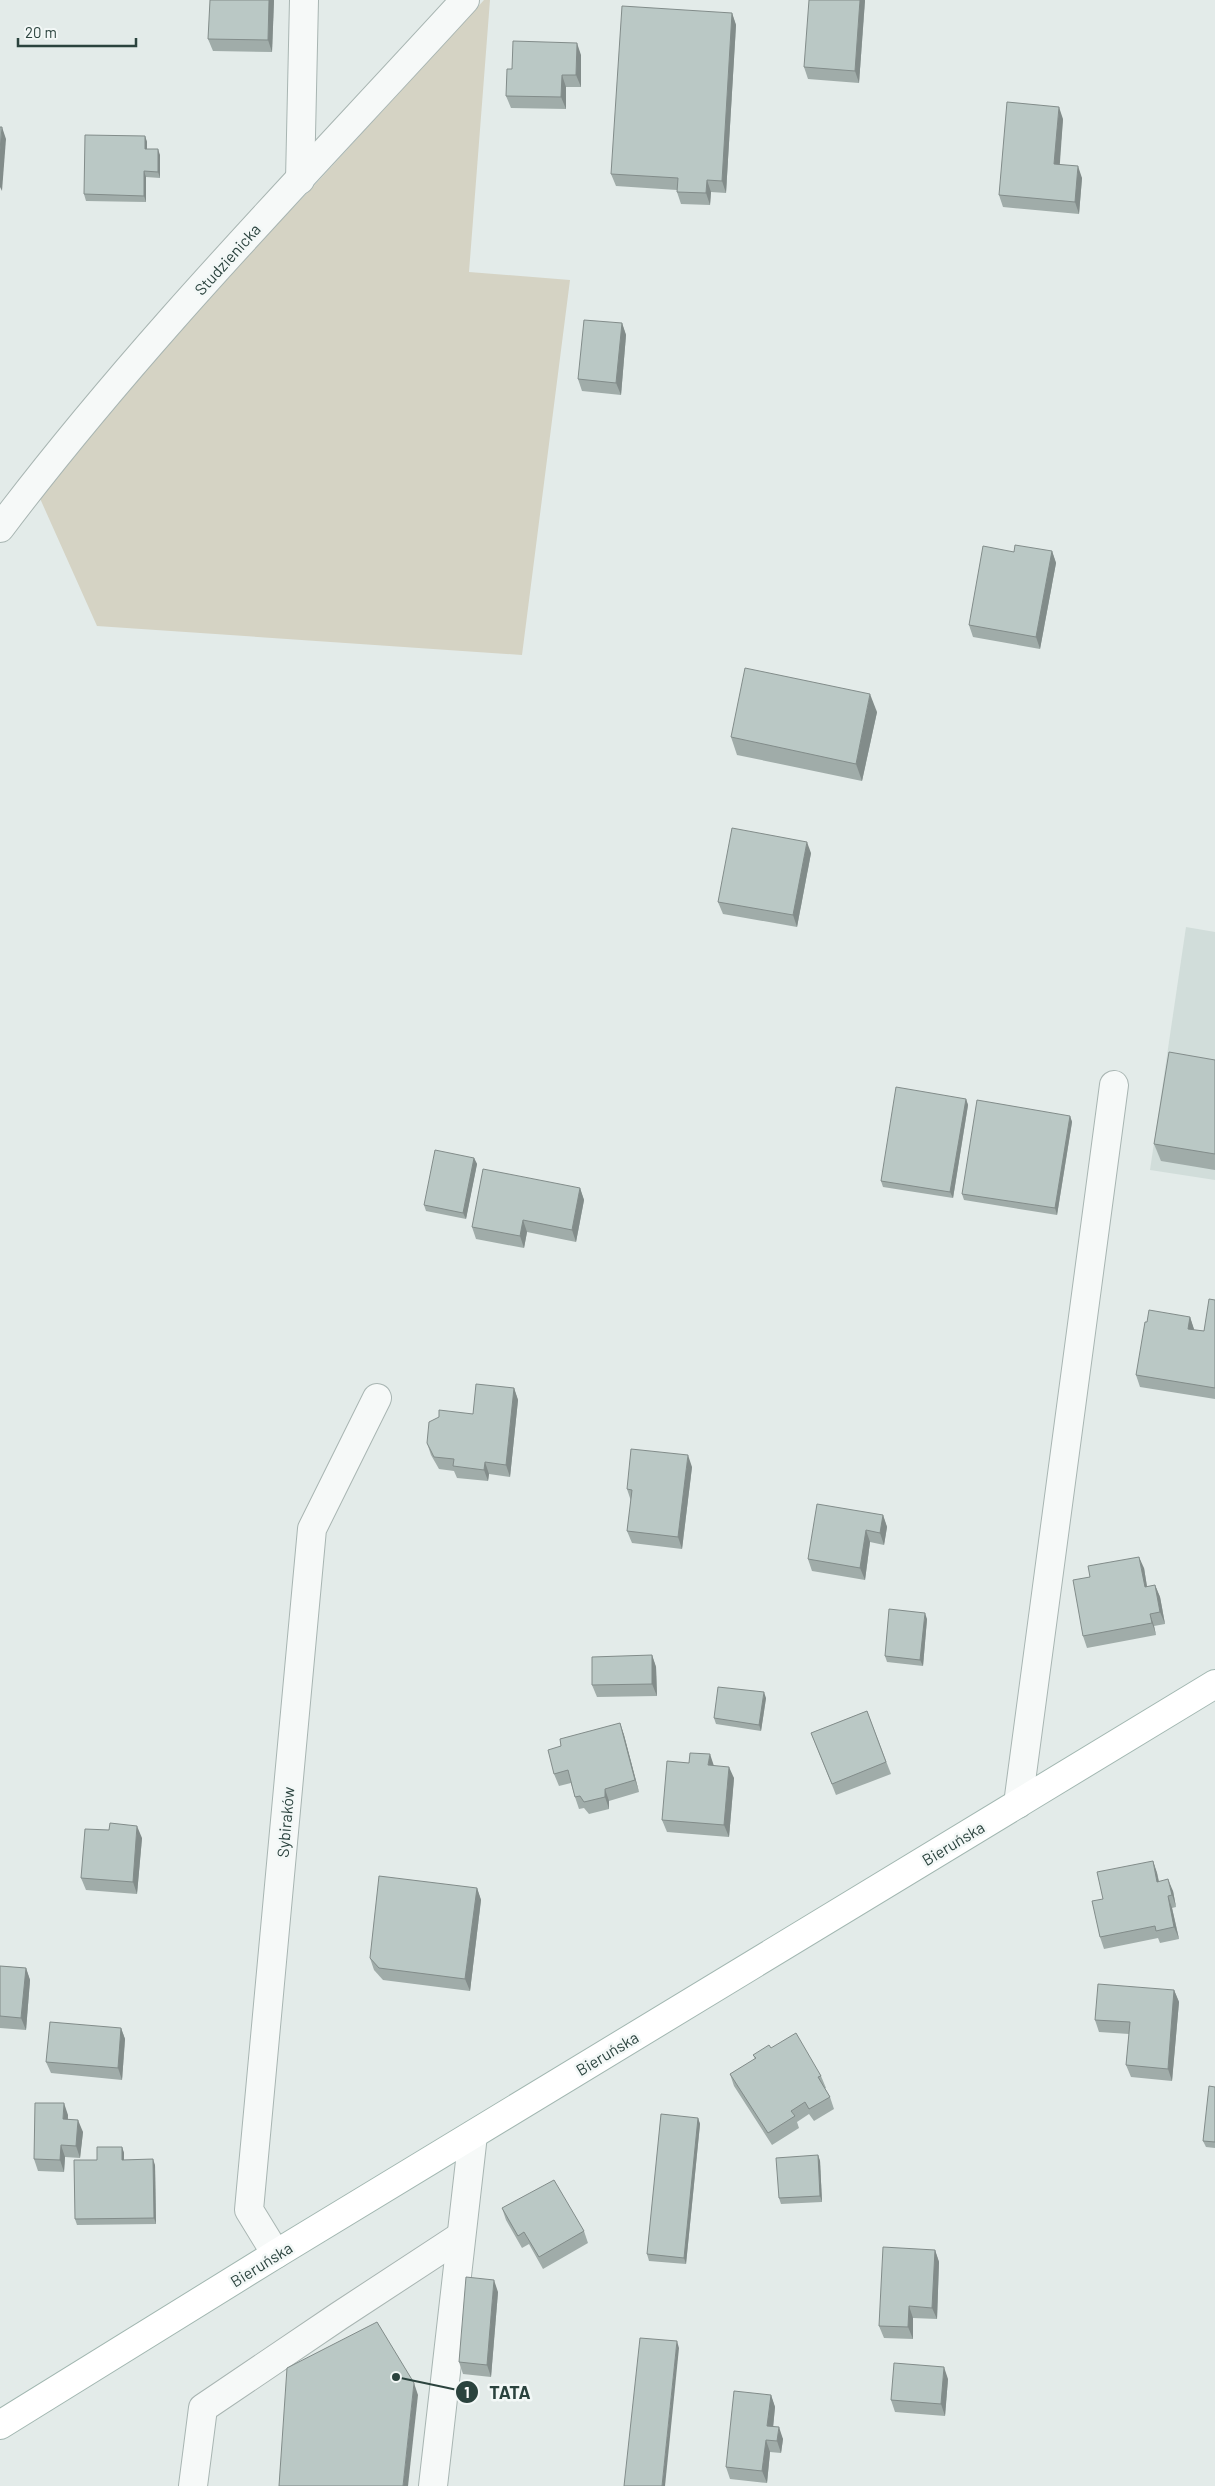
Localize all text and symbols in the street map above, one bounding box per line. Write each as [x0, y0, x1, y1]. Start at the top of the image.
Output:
scale bar [18, 15, 135, 47]
text: 20 m [25, 23, 57, 41]
street label: Studzienicka [190, 219, 264, 299]
street label: Sybiraków [272, 1785, 298, 1858]
street label: Bieruńska [918, 1817, 988, 1869]
street label: Bieruńska [572, 2027, 642, 2079]
street label: Bieruńska [227, 2238, 295, 2290]
callout: TATA [455, 2376, 541, 2409]
text: TATA [489, 2381, 531, 2403]
text: 1 [464, 2383, 470, 2401]

